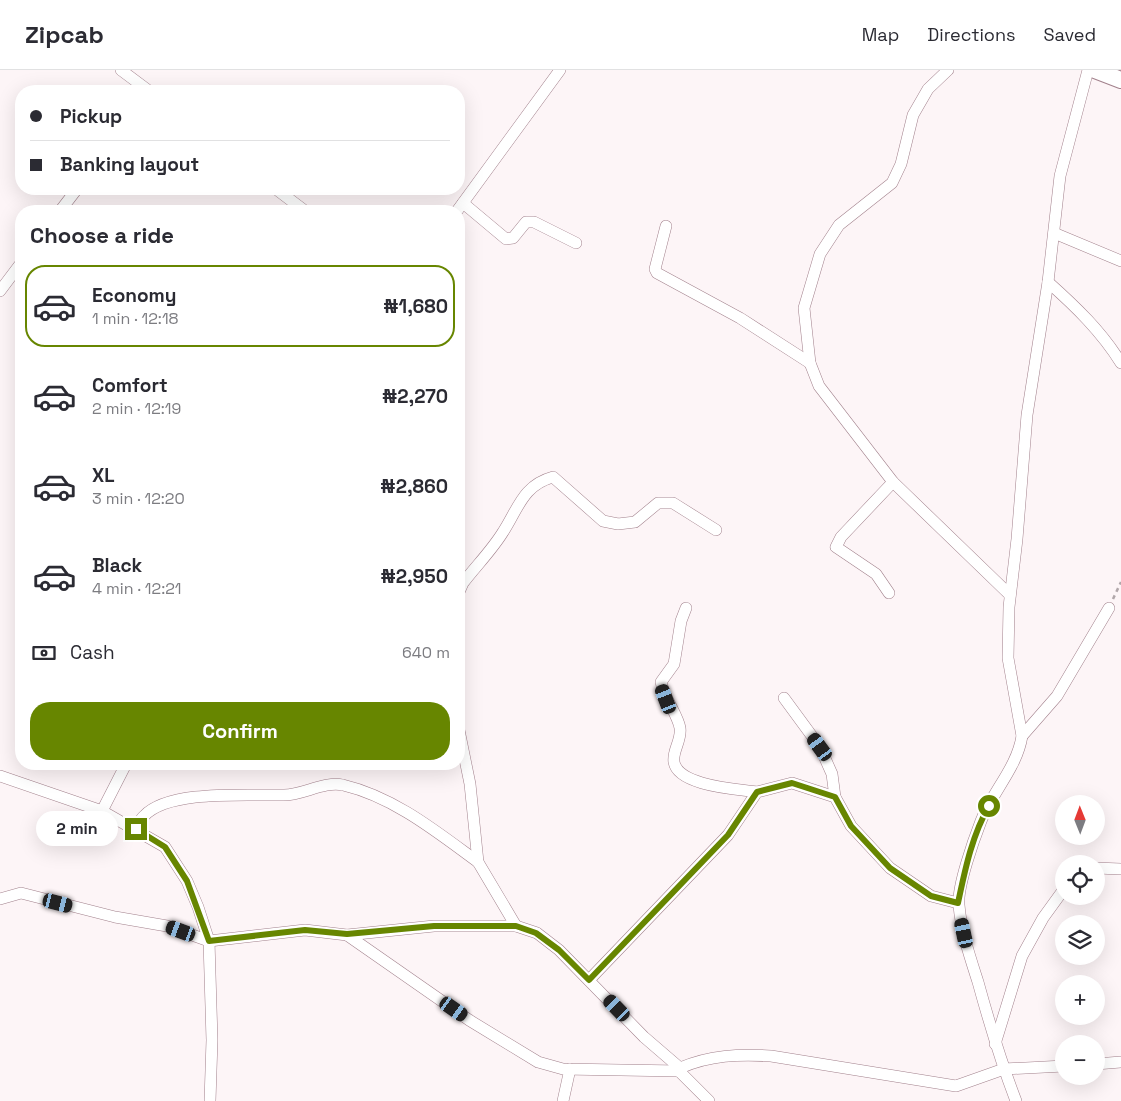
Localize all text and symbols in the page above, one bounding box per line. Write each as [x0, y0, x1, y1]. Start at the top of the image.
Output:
text: Zipcab [25, 19, 104, 50]
text: Map [862, 23, 899, 46]
text: Directions [927, 23, 1016, 46]
text: Saved [1044, 23, 1096, 46]
text: Pickup [60, 104, 122, 129]
text: Banking layout [60, 152, 199, 177]
text: Choose a ride [30, 221, 174, 249]
text: Economy [92, 283, 176, 308]
icon: car [32, 284, 77, 329]
text: ₦1,680 [383, 294, 448, 319]
text: 1 min · 12:18 [92, 308, 179, 329]
text: Comfort [92, 373, 168, 398]
icon: car [32, 374, 77, 419]
text: ₦2,270 [382, 384, 448, 409]
text: 2 min · 12:19 [92, 398, 181, 419]
text: XL [92, 463, 115, 488]
icon: car [32, 464, 77, 509]
text: ₦2,860 [380, 474, 448, 499]
text: 3 min · 12:20 [92, 488, 185, 509]
text: Black [92, 553, 142, 578]
icon: car [32, 554, 77, 599]
text: ₦2,950 [380, 564, 448, 589]
text: 4 min · 12:21 [92, 578, 182, 599]
icon: cash [30, 639, 58, 667]
text: Cash [70, 640, 115, 665]
text: 640 m [402, 642, 450, 663]
car [653, 682, 678, 716]
button: Confirm [30, 702, 450, 760]
car [805, 730, 834, 764]
route start [978, 795, 1000, 817]
north arrow [1055, 795, 1105, 845]
map controls [1055, 795, 1105, 1085]
callout: 2 min [36, 812, 118, 846]
text: 2 min [56, 818, 98, 839]
route end [125, 818, 147, 840]
button: locate [1055, 855, 1105, 905]
car [41, 892, 74, 914]
button: layers [1055, 915, 1105, 965]
car [953, 917, 974, 949]
car [164, 919, 197, 943]
button: + [1055, 975, 1105, 1025]
car [601, 992, 632, 1024]
car [437, 994, 470, 1024]
button: − [1055, 1035, 1105, 1085]

